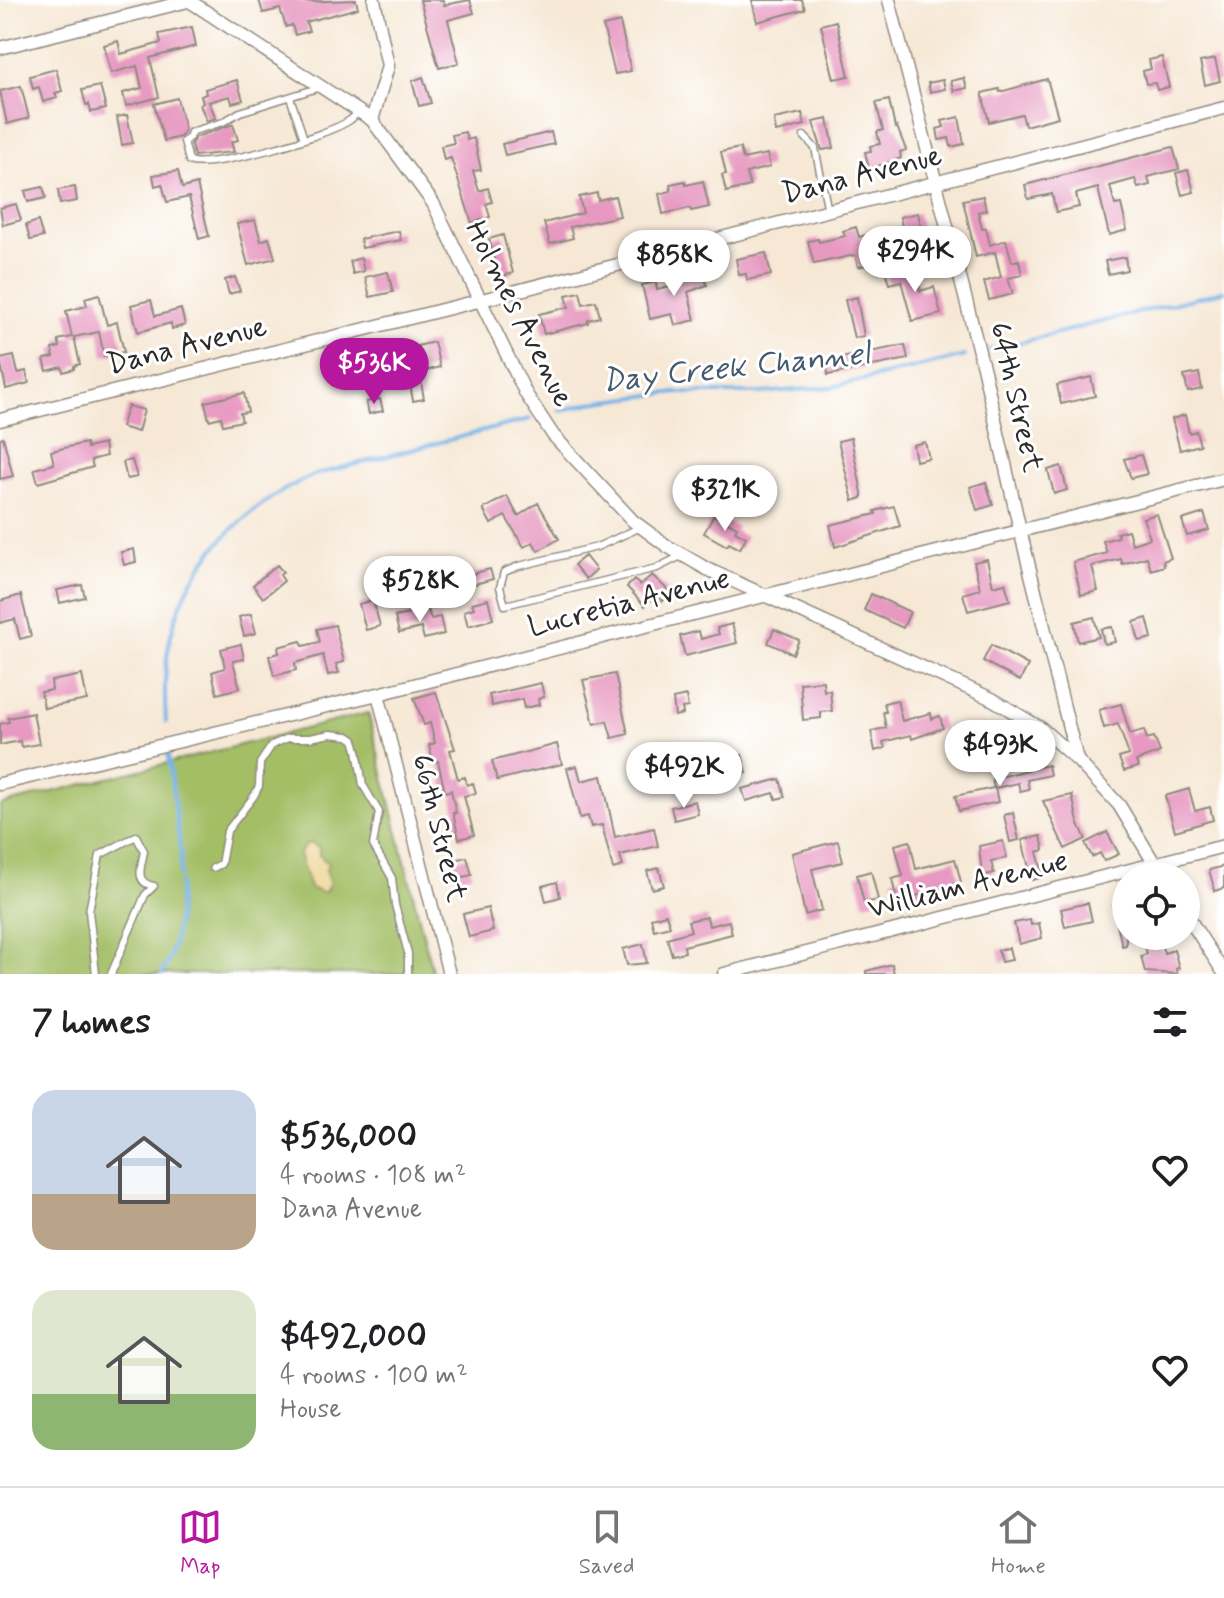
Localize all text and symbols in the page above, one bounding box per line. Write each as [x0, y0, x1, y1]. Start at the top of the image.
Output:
street label: Dana Avenue [778, 136, 946, 214]
street label: Holmes Avenue [455, 214, 583, 414]
pin: $294K [859, 226, 971, 294]
pin: $858K [618, 230, 730, 298]
text: $294K [876, 235, 954, 269]
text: $858K [636, 239, 712, 273]
street label: Dana Avenue [103, 307, 271, 385]
street label: 64th Street [980, 318, 1052, 476]
water label: Day Creek Channel [600, 333, 874, 403]
pin: $536K [318, 338, 430, 406]
text: $536K [338, 347, 410, 381]
pin: $321K [669, 465, 781, 533]
text: $321K [690, 474, 760, 508]
pin: $528K [364, 556, 476, 624]
street label: Lucretia Avenue [524, 559, 734, 647]
text: $528K [381, 565, 459, 599]
pin: $493K [944, 720, 1056, 788]
text: $493K [963, 729, 1037, 763]
pin: $492K [628, 742, 740, 810]
street label: 66th Street [402, 750, 476, 906]
text: $492K [644, 751, 724, 785]
street label: William Avenue [864, 841, 1072, 929]
map controls [1112, 862, 1200, 950]
button: locate [1112, 862, 1200, 950]
text: 7 homes [32, 1000, 151, 1045]
icon: filters [1148, 1000, 1192, 1044]
text: $536,000 [280, 1114, 417, 1159]
icon: home [96, 1122, 192, 1218]
icon: heart [1148, 1148, 1192, 1192]
text: 4 rooms · 108 m² [280, 1159, 466, 1193]
text: Dana Avenue [280, 1193, 422, 1227]
text: $492,000 [280, 1314, 427, 1359]
icon: home [96, 1322, 192, 1418]
icon: heart [1148, 1348, 1192, 1392]
text: 4 rooms · 100 m² [280, 1359, 468, 1393]
text: House [280, 1393, 341, 1427]
tab: Map [178, 1505, 222, 1581]
tab: Saved [579, 1505, 634, 1581]
tab: Home [991, 1505, 1046, 1581]

